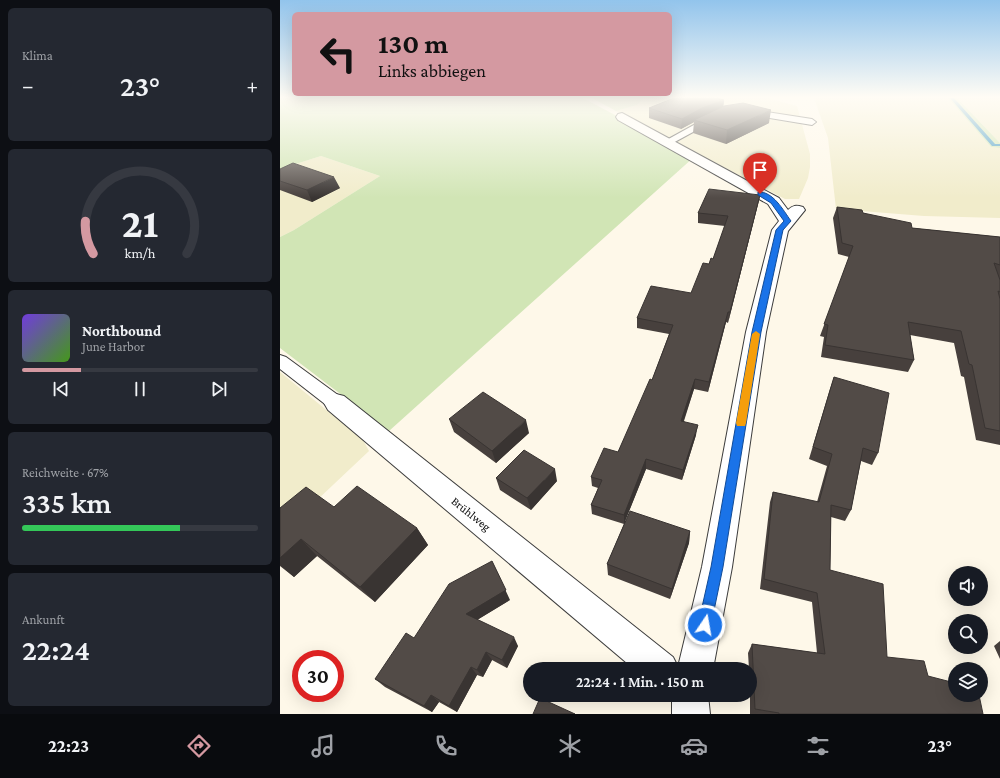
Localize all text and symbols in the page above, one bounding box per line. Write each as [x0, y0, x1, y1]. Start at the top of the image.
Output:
icon: left [312, 28, 364, 80]
text: 130 m [378, 28, 448, 59]
text: Klima [22, 48, 53, 63]
text: Links abbiegen [378, 61, 486, 81]
text: 23° [120, 69, 160, 102]
text: − [22, 73, 34, 98]
text: + [246, 73, 258, 98]
pin [743, 153, 777, 194]
icon: arrive [749, 159, 771, 181]
text: 21 [122, 200, 158, 246]
text: km/h [125, 244, 156, 260]
text: Northbound [82, 323, 161, 339]
text: June Harbor [82, 339, 145, 354]
icon: previous [50, 378, 72, 400]
icon: pause [129, 378, 151, 400]
icon: next [208, 378, 230, 400]
text: Reichweite · 67% [22, 465, 109, 480]
text: 335 km [22, 486, 111, 519]
street label: Brühlweg [448, 494, 494, 534]
map controls [948, 566, 988, 702]
button: sound [948, 566, 988, 606]
position arrow [684, 604, 726, 646]
text: Ankunft [22, 612, 65, 627]
button: search [948, 614, 988, 654]
text: 22:24 [22, 633, 90, 666]
speed limit sign: 30 [292, 650, 344, 702]
button: layers [948, 662, 988, 702]
text: 22:24 · 1 Min. · 150 m [576, 674, 704, 690]
icon: directions [185, 732, 213, 760]
icon: music [309, 732, 337, 760]
icon: phone [432, 732, 460, 760]
icon: climate [556, 732, 584, 760]
icon: car [680, 732, 708, 760]
icon: filters [804, 732, 832, 760]
text: 22:23 [48, 736, 89, 756]
text: 23° [927, 736, 952, 756]

